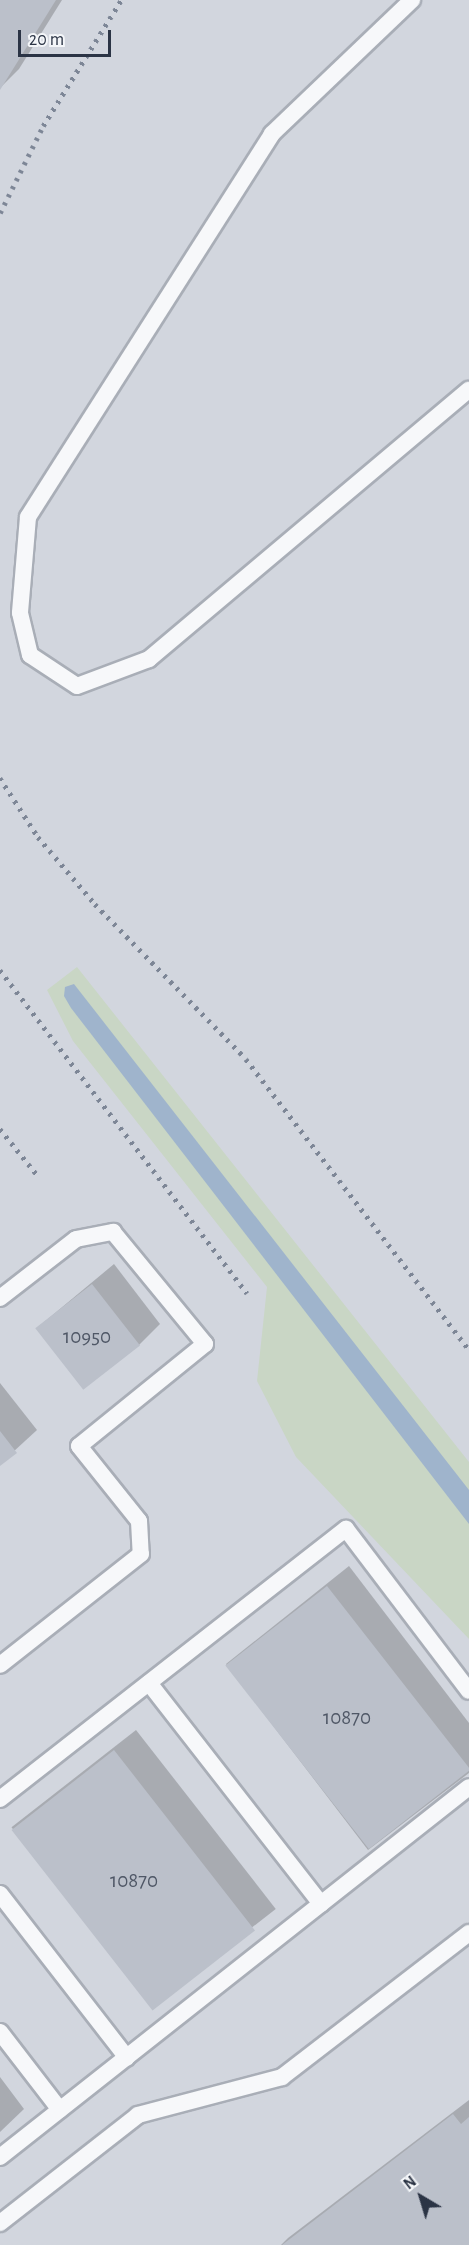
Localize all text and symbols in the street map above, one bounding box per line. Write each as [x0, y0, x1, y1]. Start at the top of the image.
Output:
scale bar [21, 18, 114, 56]
text: 20 m [29, 31, 64, 49]
house number: 10950 [63, 1324, 111, 1350]
house number: 10870 [323, 1705, 371, 1731]
house number: 10870 [110, 1868, 158, 1894]
north arrow [391, 2167, 451, 2227]
text: N [401, 2173, 419, 2193]

